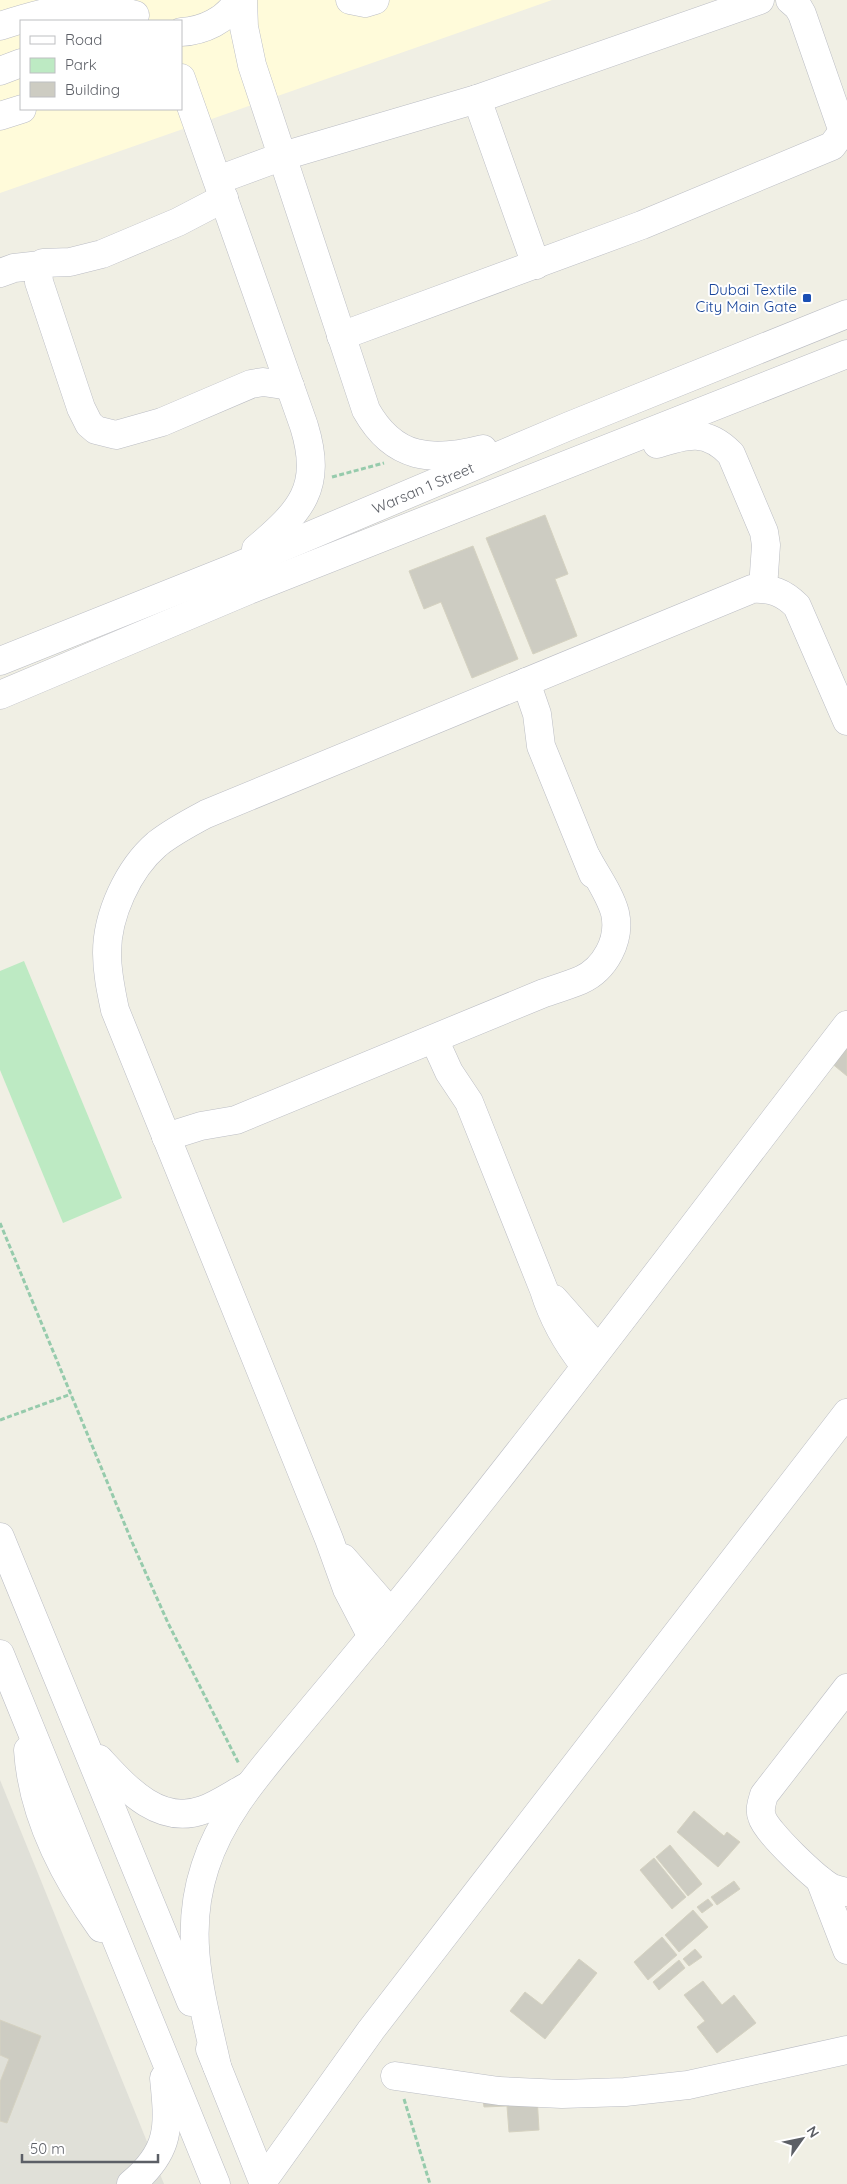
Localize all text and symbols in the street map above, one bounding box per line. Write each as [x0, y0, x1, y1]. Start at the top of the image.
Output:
legend [20, 20, 182, 110]
text: Road [65, 30, 102, 49]
text: Park [65, 55, 97, 74]
text: Building [65, 80, 120, 99]
place label: Dubai Textile City Main Gate [696, 280, 797, 316]
marker: Dubai Textile City Main Gate [801, 292, 813, 304]
street label: Warsan 1 Street [369, 458, 477, 518]
north arrow [777, 2114, 827, 2164]
text: N [803, 2123, 823, 2141]
scale bar [22, 2132, 159, 2164]
text: 50 m [30, 2139, 65, 2158]

